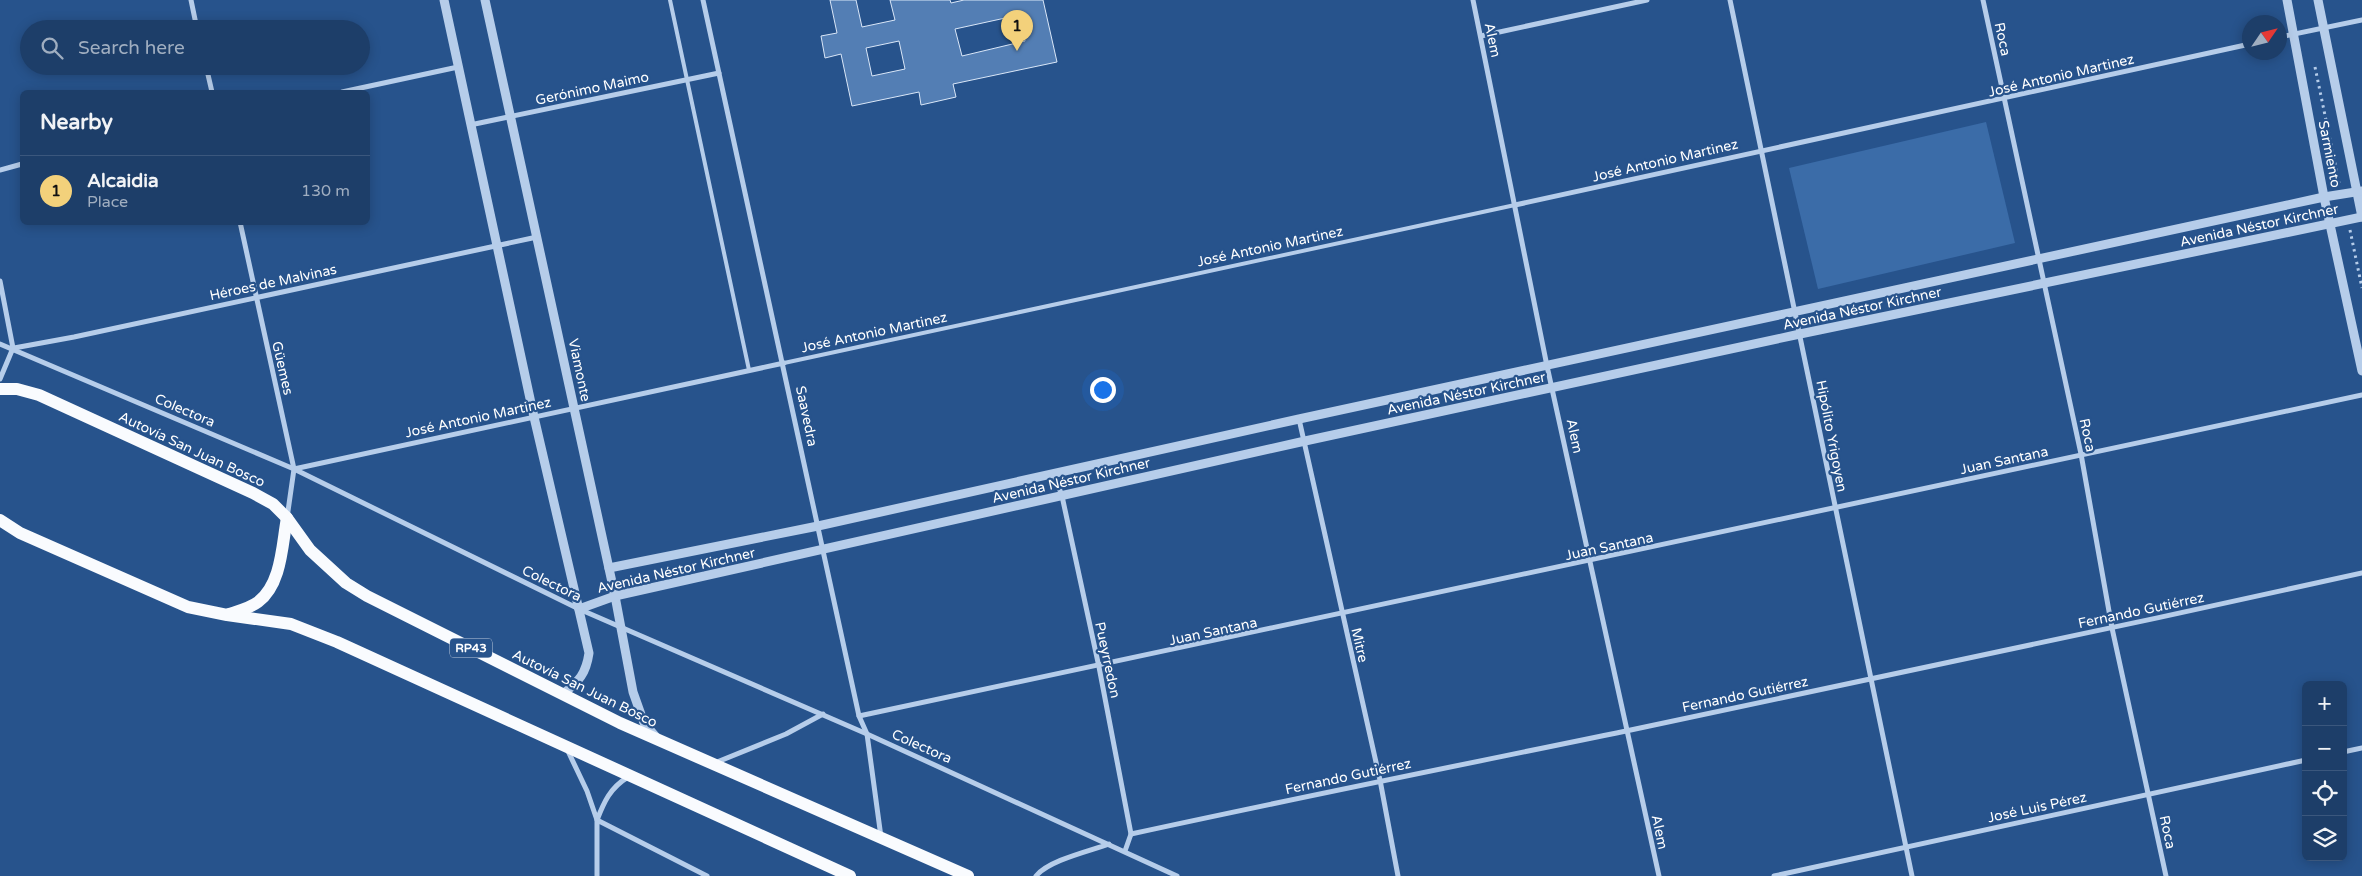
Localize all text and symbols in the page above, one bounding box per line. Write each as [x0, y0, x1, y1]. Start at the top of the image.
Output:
pin: 1 [1001, 10, 1033, 51]
north arrow [2242, 15, 2287, 60]
search box [20, 20, 370, 75]
street label: Alem [1481, 21, 1504, 59]
street label: Roca [1991, 21, 2014, 57]
icon: search [38, 34, 66, 62]
text: Search here [78, 37, 185, 59]
street label: José Antonio Martinez [1987, 50, 2136, 101]
street label: Gerónimo Maimo [534, 68, 650, 109]
text: Nearby [40, 110, 113, 135]
street label: Sarmiento [2315, 119, 2344, 189]
street label: José Antonio Martinez [1591, 135, 1740, 186]
text: Alcaidia [87, 170, 159, 192]
text: 1 [51, 181, 61, 201]
text: 130 m [301, 181, 350, 201]
text: Place [87, 192, 128, 212]
street label: Avenida Néstor Kirchner [2178, 200, 2341, 251]
street label: José Antonio Martinez [1195, 223, 1345, 270]
street label: Héroes de Malvinas [208, 261, 338, 304]
street label: Avenida Néstor Kirchner [1781, 283, 1944, 334]
street label: José Antonio Martinez [799, 309, 949, 356]
street label: Viamonte [565, 337, 594, 403]
street label: Güemes [268, 340, 297, 397]
street label: Avenida Néstor Kirchner [1385, 368, 1548, 419]
your location [1090, 377, 1116, 403]
street label: Hipólito Yrigoyen [1812, 379, 1851, 493]
street label: Saavedra [792, 384, 821, 448]
street label: Colectora [152, 390, 218, 431]
street label: José Antonio Martinez [403, 394, 553, 441]
street label: Autovía San Juan Bosco [116, 408, 268, 491]
street label: Alem [1563, 417, 1586, 455]
street label: Roca [2076, 417, 2099, 453]
street label: Juan Santana [1959, 443, 2050, 478]
street label: Avenida Néstor Kirchner [990, 454, 1152, 507]
street label: Juan Santana [1564, 529, 1655, 564]
street label: Avenida Néstor Kirchner [595, 544, 757, 597]
street label: Colectora [519, 562, 584, 605]
street label: Fernando Gutiérrez [2077, 589, 2206, 632]
street label: Juan Santana [1168, 614, 1259, 649]
street label: Pueyrredon [1091, 620, 1124, 700]
street label: Mitre [1347, 626, 1372, 664]
road number: RP43 [450, 638, 492, 658]
street label: Autovía San Juan Bosco [509, 646, 660, 731]
street label: Fernando Gutiérrez [1681, 673, 1810, 716]
map controls [2302, 681, 2347, 861]
button: + [2302, 681, 2347, 726]
street label: Colectora [889, 726, 954, 767]
button: − [2302, 726, 2347, 771]
street label: Fernando Gutiérrez [1284, 755, 1413, 798]
button: locate [2302, 771, 2347, 816]
street label: José Luis Pérez [1986, 789, 2088, 826]
street label: Alem [1648, 813, 1671, 851]
street label: Roca [2156, 814, 2179, 850]
button: layers [2302, 816, 2347, 861]

